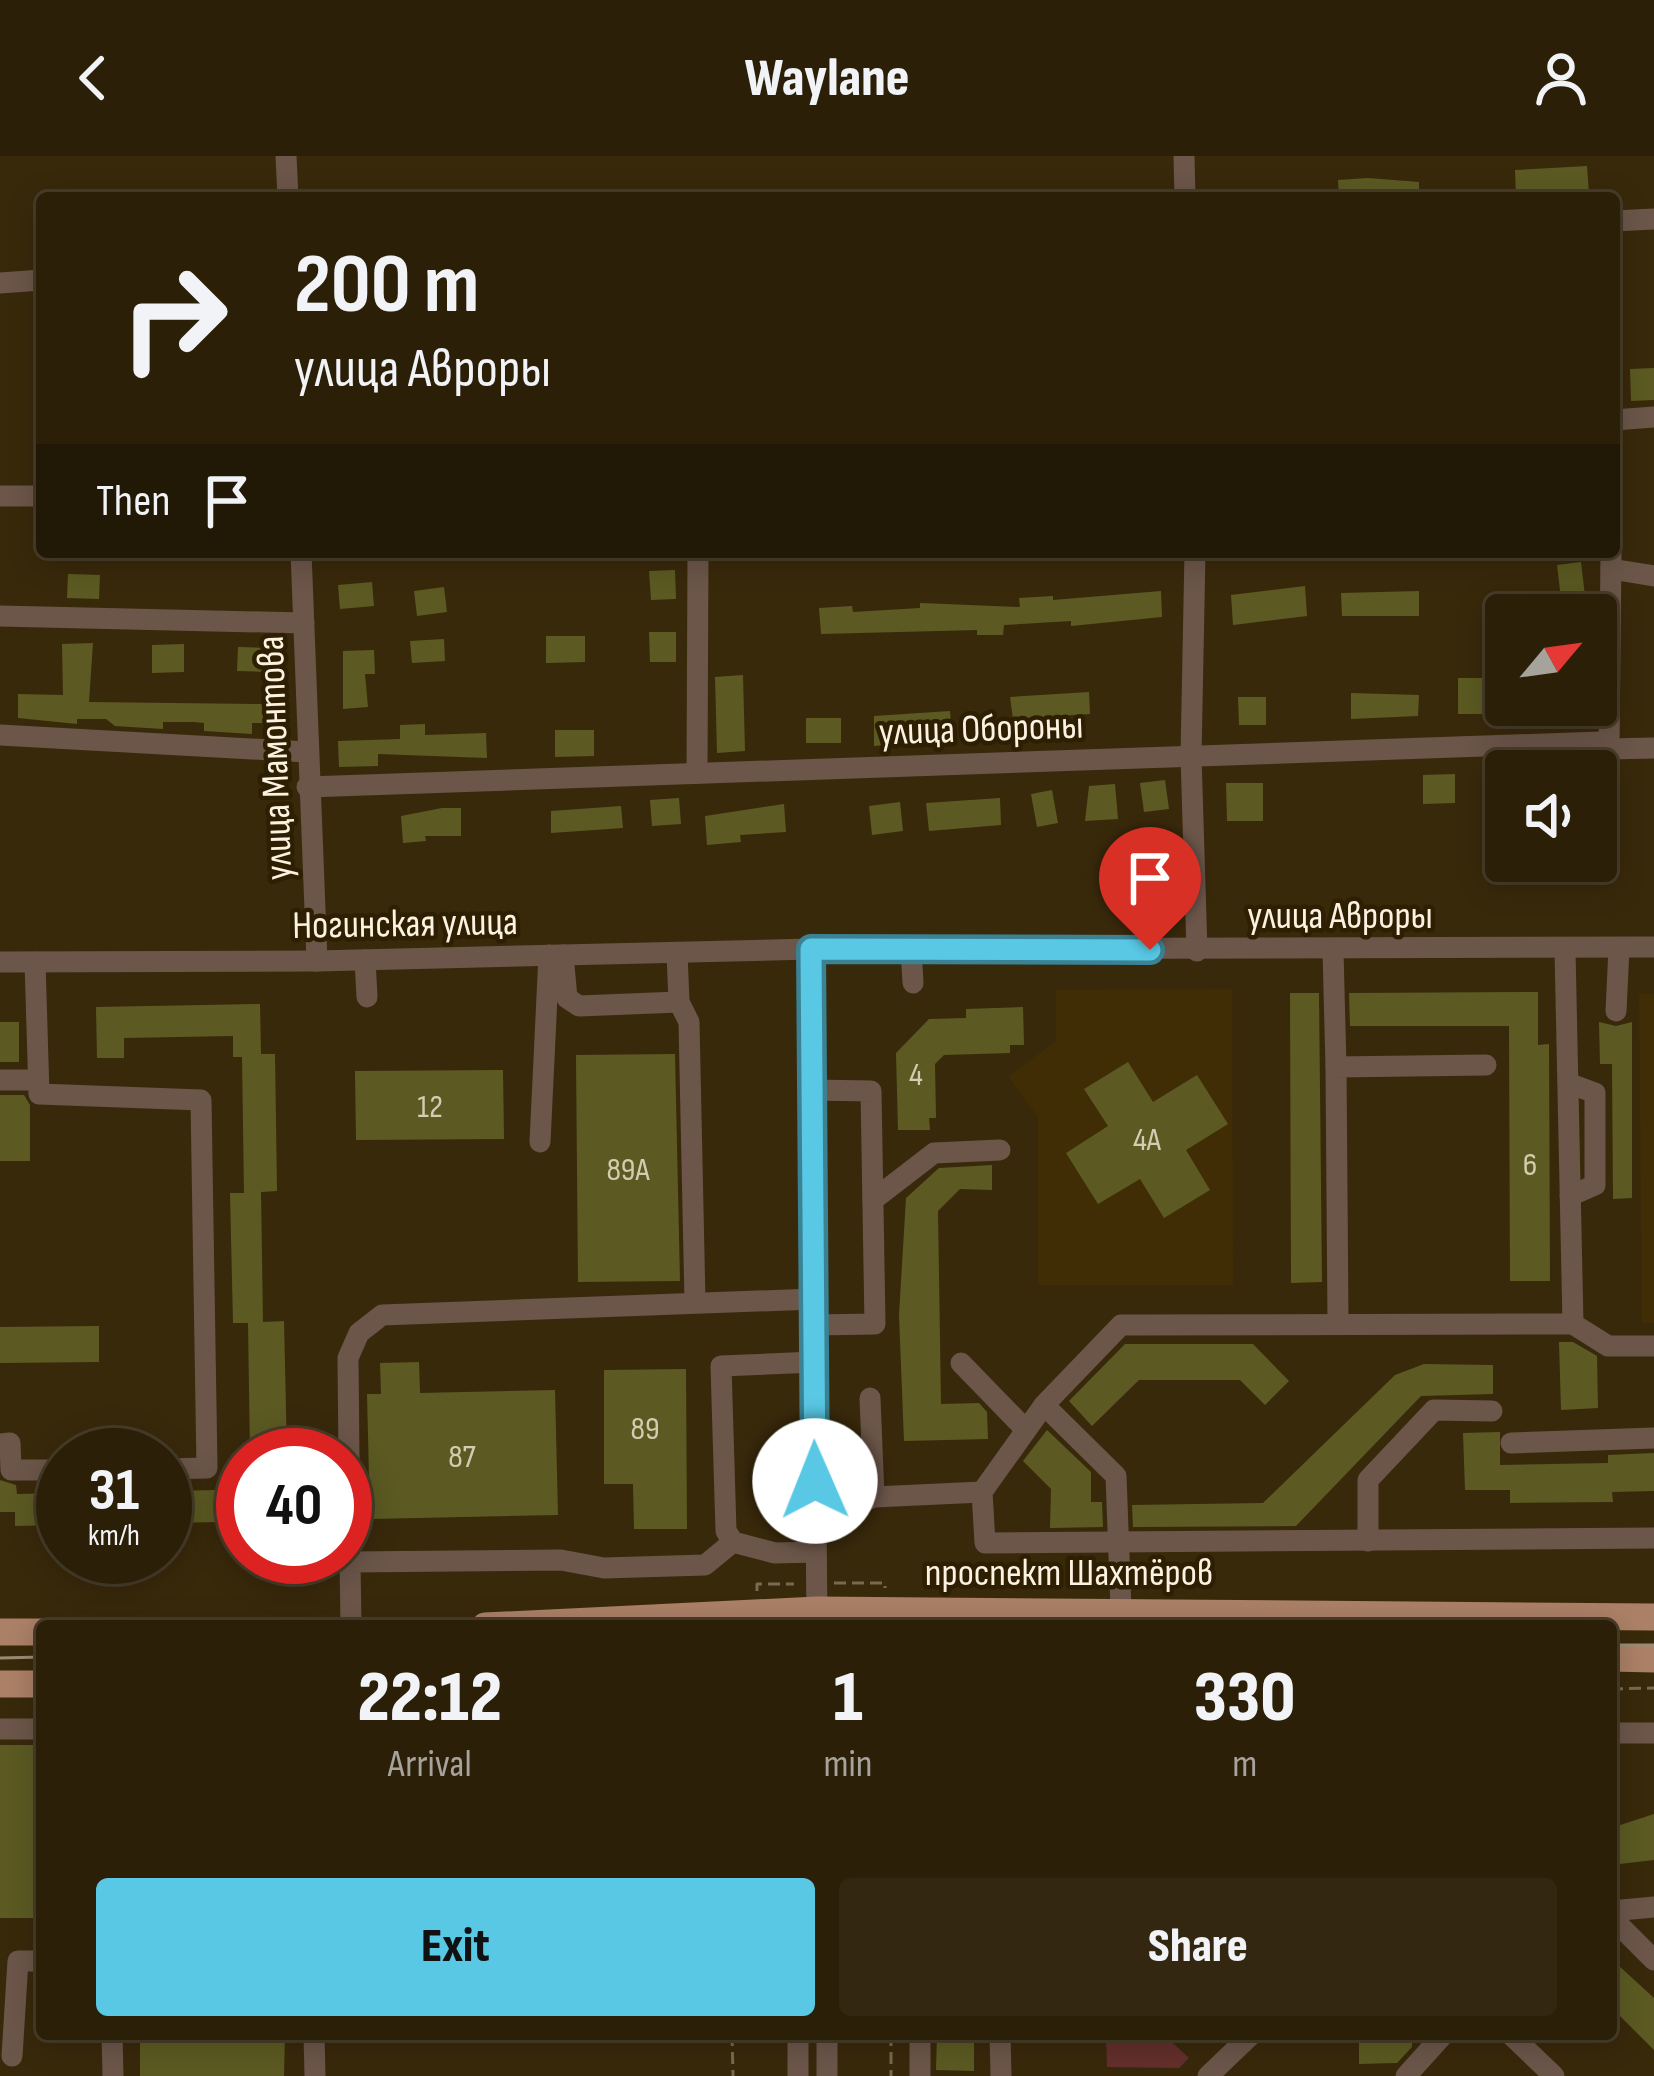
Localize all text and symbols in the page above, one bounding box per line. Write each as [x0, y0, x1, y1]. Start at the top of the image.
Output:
icon: back [60, 45, 126, 111]
icon: person [1528, 45, 1594, 111]
text: Waylane [745, 46, 909, 111]
text: 200 m [294, 235, 480, 336]
icon: right [96, 240, 252, 396]
text: улица Авроры [294, 337, 551, 402]
icon: arrive [194, 468, 260, 534]
text: Then [96, 474, 170, 529]
north arrow [1485, 594, 1617, 726]
map controls [1485, 594, 1617, 882]
street label: улица Мамонтова [248, 635, 303, 881]
street label: улица Обороны [878, 702, 1084, 757]
button: sound [1485, 750, 1617, 882]
pin [1099, 827, 1201, 950]
icon: arrive [1117, 845, 1183, 911]
street label: улица Авроры [1247, 893, 1433, 940]
street label: Ногинская улица [292, 899, 518, 950]
house number: 4 [909, 1055, 923, 1095]
house number: 12 [417, 1087, 443, 1127]
house number: 4А [1133, 1120, 1162, 1160]
house number: 6 [1523, 1145, 1537, 1185]
house number: 89А [606, 1150, 650, 1190]
house number: 89 [630, 1409, 660, 1449]
position arrow [752, 1418, 878, 1544]
speed limit sign: 40 [216, 1428, 372, 1584]
house number: 87 [448, 1437, 476, 1477]
text: 31 [89, 1455, 139, 1527]
text: km/h [88, 1518, 140, 1554]
street label: проспект Шахтёров [925, 1550, 1213, 1597]
text: 22:12 [357, 1655, 502, 1742]
text: 1 [833, 1655, 863, 1742]
text: 330 [1194, 1655, 1296, 1742]
text: Arrival [388, 1741, 472, 1788]
text: min [823, 1741, 872, 1788]
text: m [1232, 1741, 1257, 1788]
button: Exit [96, 1878, 815, 2016]
button: Share [839, 1878, 1557, 2016]

